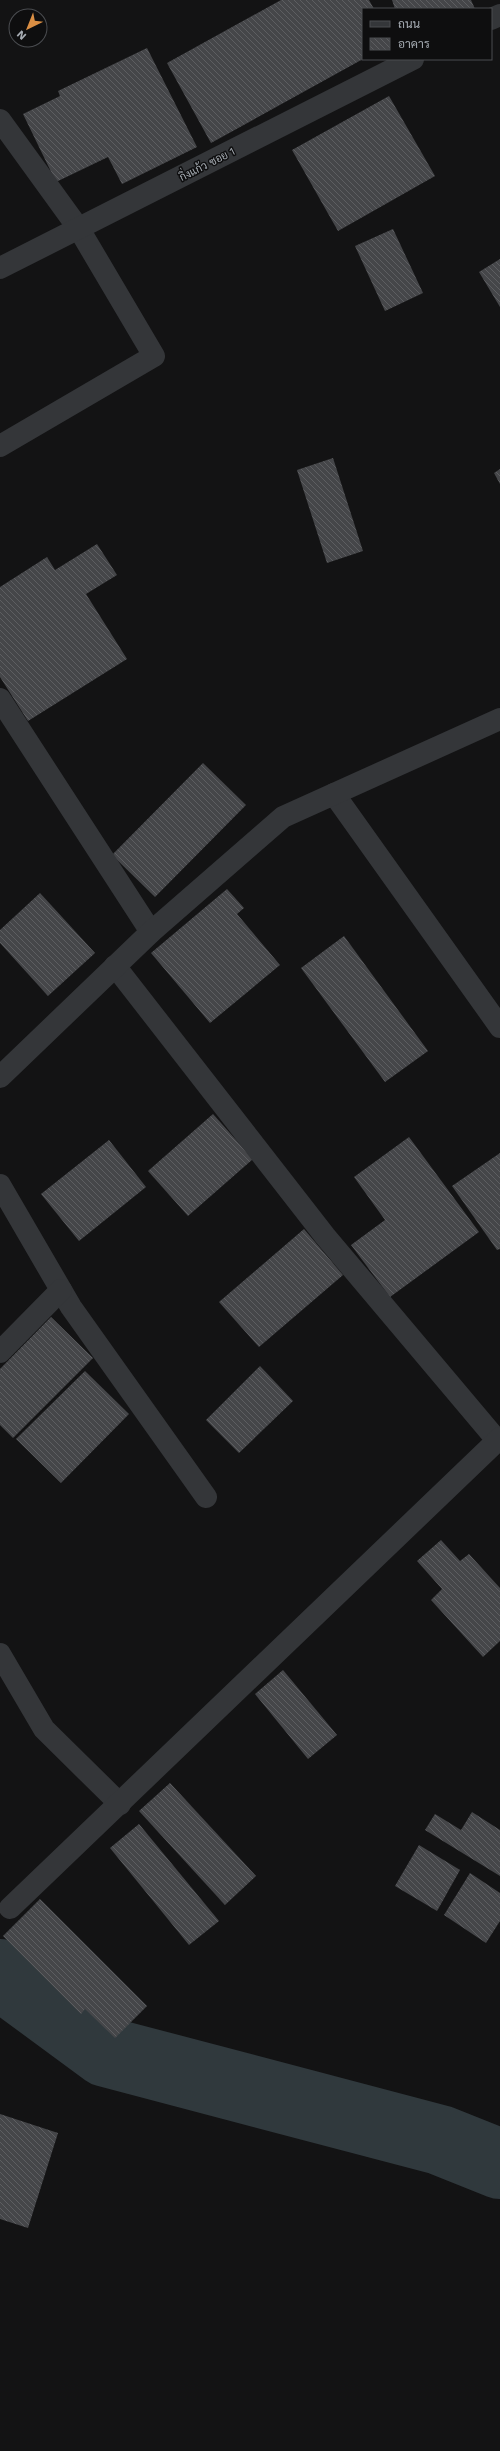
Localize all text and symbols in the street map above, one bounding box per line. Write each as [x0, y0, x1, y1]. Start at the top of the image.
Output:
north arrow [8, 8, 48, 48]
legend [362, 8, 492, 60]
text: ถนน [398, 17, 421, 31]
text: N [14, 27, 29, 42]
text: อาคาร [398, 37, 430, 51]
street label: กิ่งแก้ว ซอย 1 [175, 141, 237, 184]

